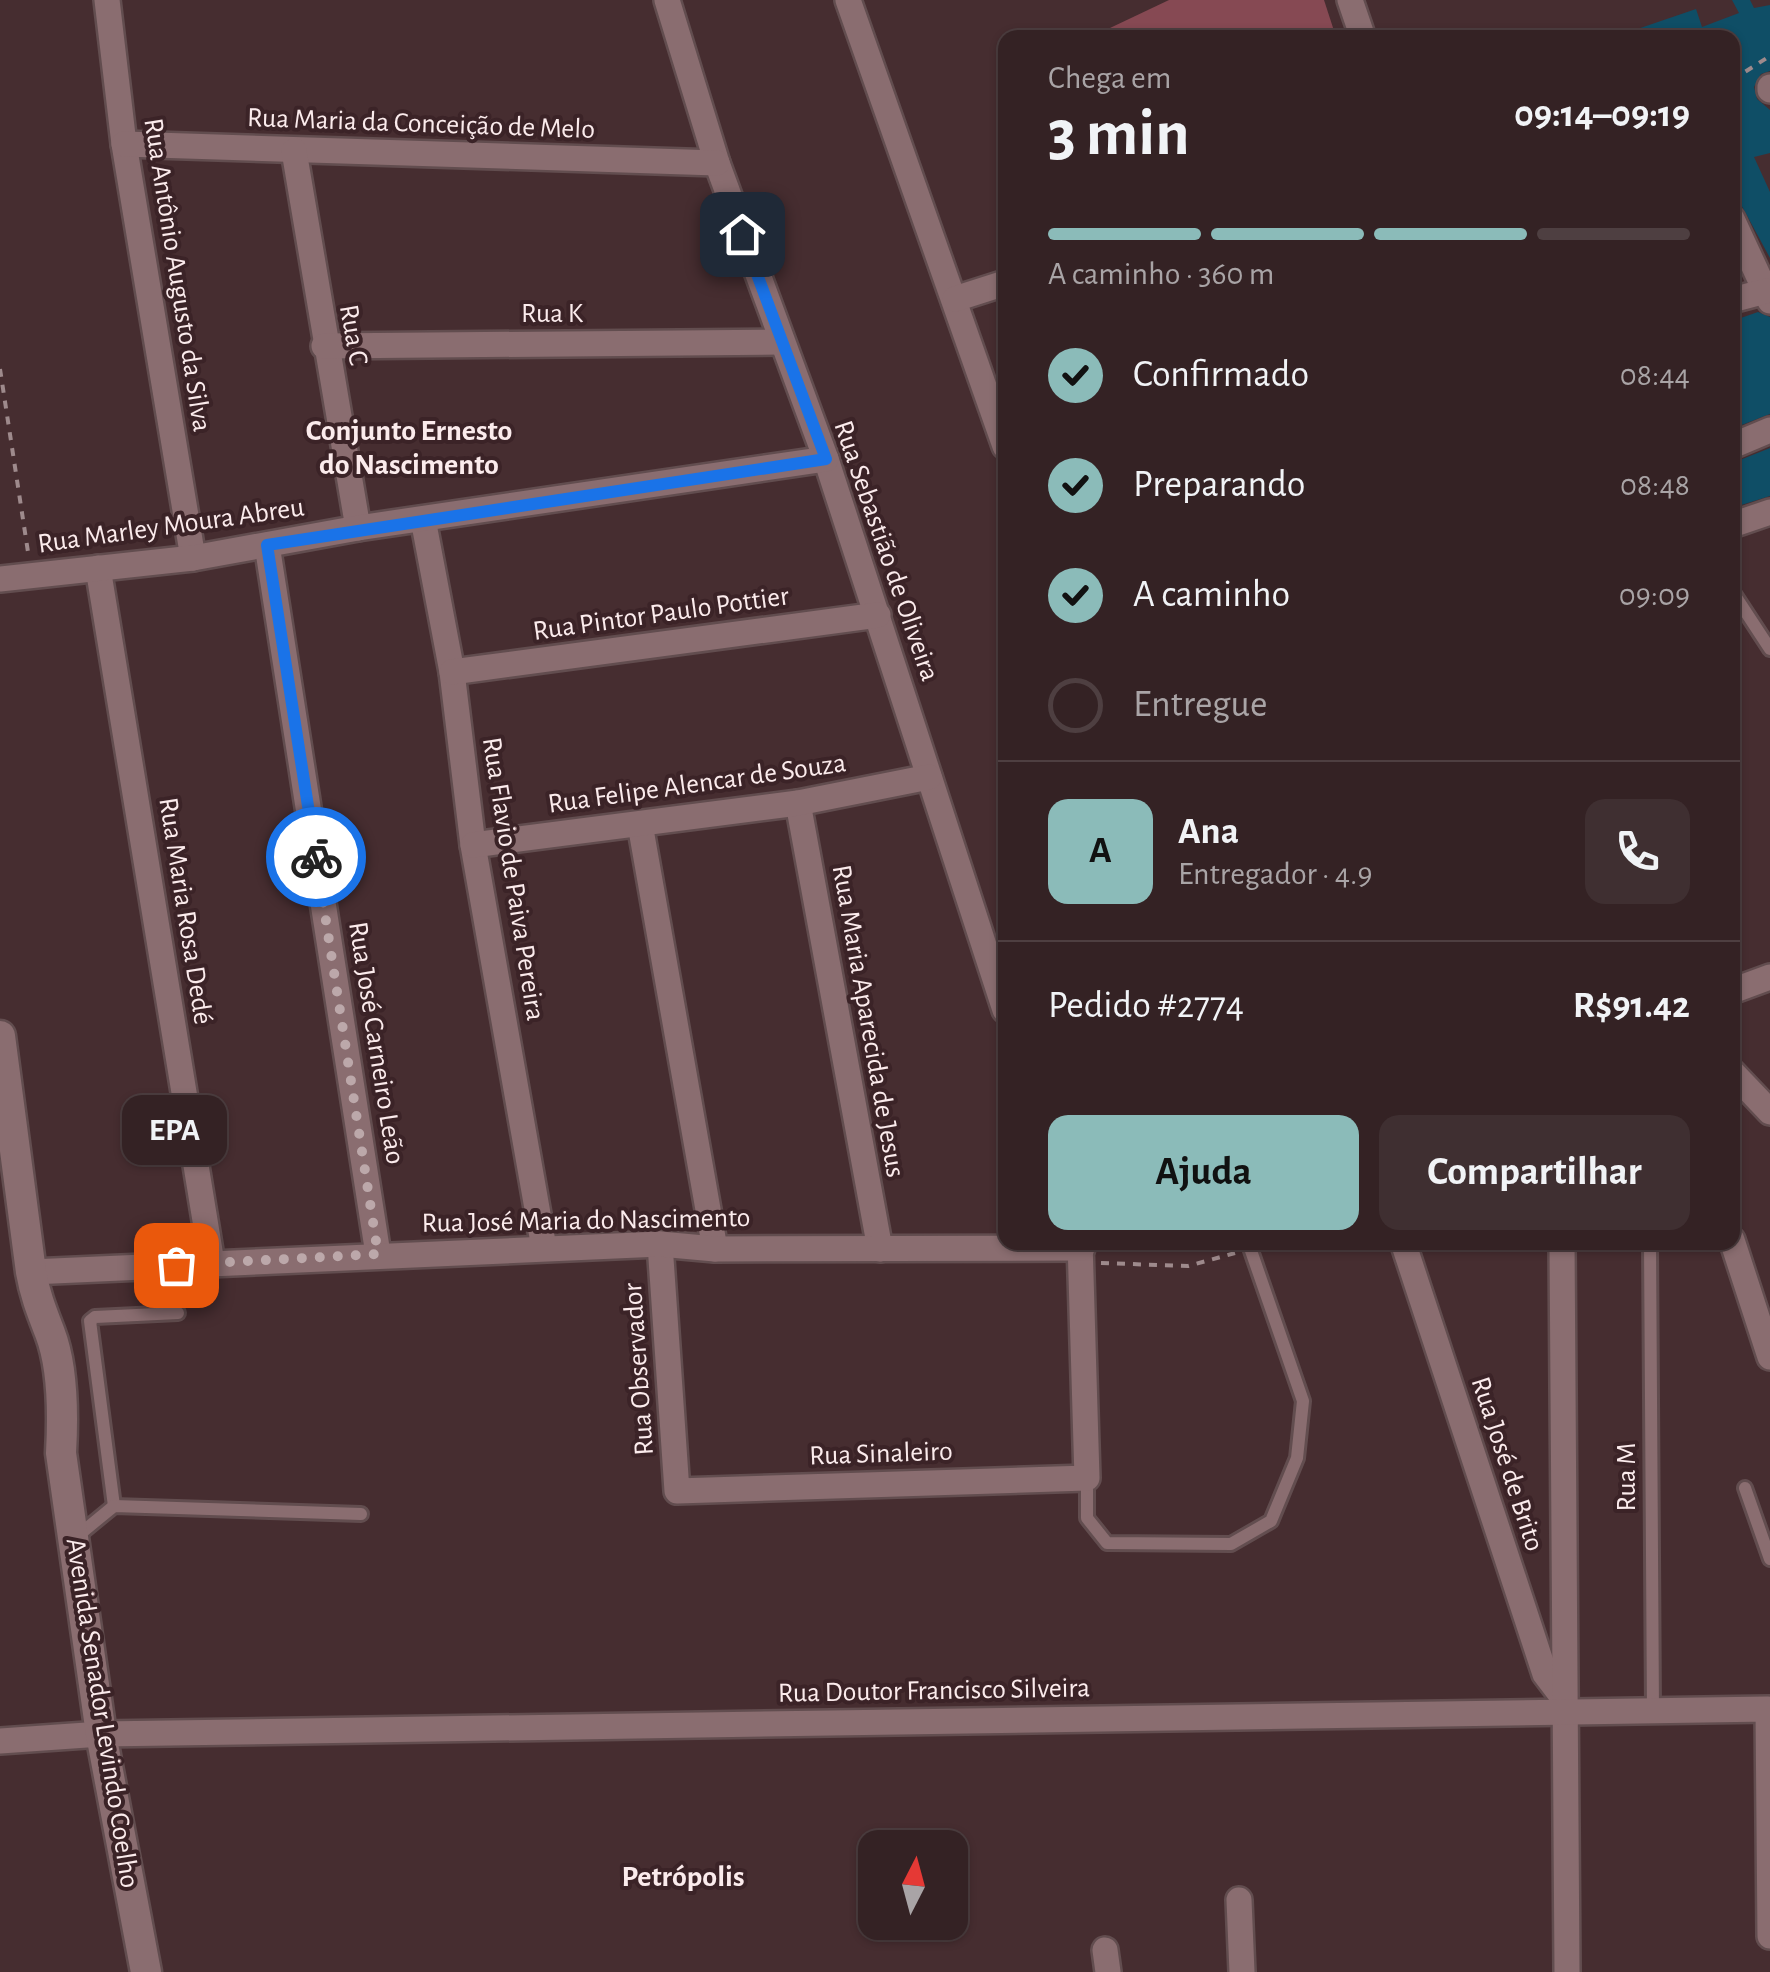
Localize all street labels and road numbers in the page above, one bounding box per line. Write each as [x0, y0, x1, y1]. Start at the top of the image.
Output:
street label: Rua Maria da Conceição de Melo [247, 104, 595, 144]
street label: Rua Antônio Augusto da Silva [138, 116, 216, 434]
street label: Rua K [521, 300, 584, 328]
street label: Rua C [334, 302, 372, 368]
street label: Rua Sebastião de Oliveira [828, 417, 944, 685]
street label: Rua Marley Moura Abreu [36, 493, 306, 559]
street label: Rua Pintor Paulo Pottier [531, 582, 791, 646]
street label: Rua Flavio de Paiva Pereira [477, 735, 549, 1023]
street label: Rua Felipe Alencar de Souza [546, 749, 848, 819]
street label: Rua Maria Rosa Dedé [153, 796, 217, 1026]
street label: Rua Maria Aparecida de Jesus [827, 863, 909, 1179]
street label: Rua José Carneiro Leão [343, 920, 409, 1166]
street label: Rua José Maria do Nascimento [421, 1204, 751, 1238]
street label: Rua Observador [619, 1282, 659, 1456]
street label: Rua José de Brito [1466, 1373, 1548, 1555]
street label: Rua Sinaleiro [809, 1438, 953, 1470]
street label: Rua M [1613, 1443, 1641, 1511]
street label: Avenida Senador Levindo Coelho [60, 1536, 144, 1890]
street label: Rua Doutor Francisco Silveira [778, 1674, 1090, 1708]

